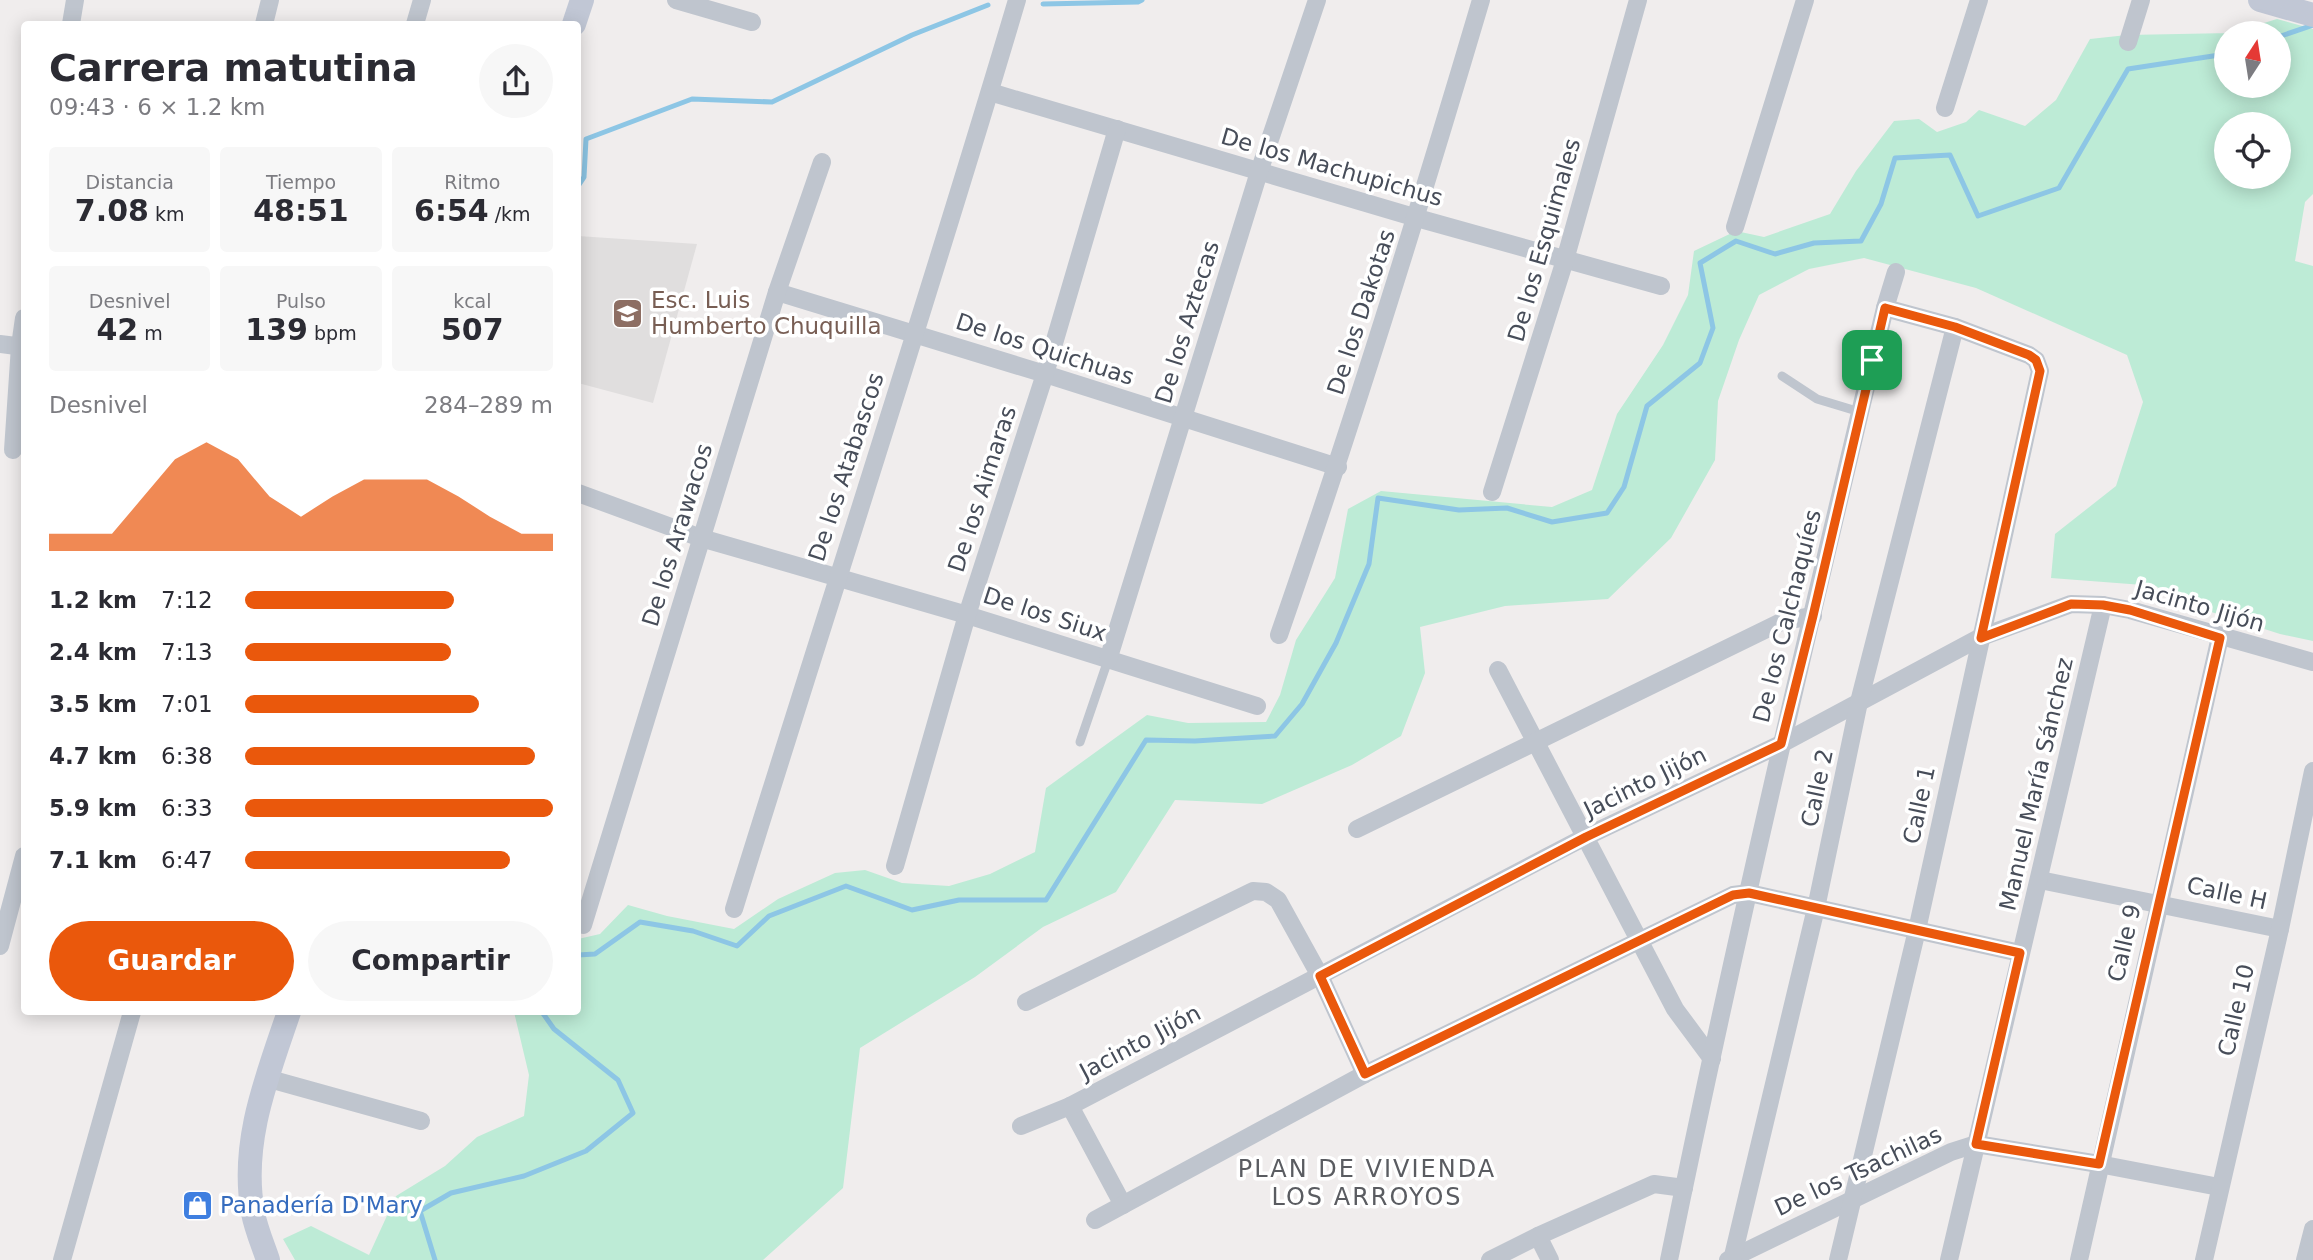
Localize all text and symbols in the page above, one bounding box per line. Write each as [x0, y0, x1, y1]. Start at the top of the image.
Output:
north arrow [2214, 21, 2291, 98]
map controls [2214, 21, 2291, 189]
button: share [479, 44, 553, 118]
text: Carrera matutina [49, 46, 418, 90]
text: 09:43 · 6 × 1.2 km [49, 94, 265, 120]
button: locate [2214, 112, 2291, 189]
street label: De los Machupichus [1218, 123, 1446, 211]
street label: De los Esquimales [1503, 135, 1585, 345]
text: Distancia [86, 171, 174, 193]
text: Tiempo [266, 171, 336, 193]
text: Ritmo [444, 171, 500, 193]
text: 7.08 [75, 193, 149, 228]
text: 48:51 [253, 193, 349, 228]
text: 6:54 [414, 193, 489, 228]
text: km [149, 203, 184, 225]
text: /km [489, 203, 531, 225]
street label: De los Dakotas [1322, 226, 1400, 398]
street label: De los Aztecas [1150, 238, 1224, 406]
place label: Esc. Luis Humberto Chuquilla [651, 287, 882, 339]
text: Desnivel [89, 290, 171, 312]
text: Pulso [276, 290, 326, 312]
text: kcal [453, 290, 492, 312]
school or university icon: Esc. Luis Humberto Chuquilla [611, 296, 645, 330]
street label: De los Quichuas [953, 308, 1137, 390]
text: 42 [97, 312, 138, 347]
text: 139 [245, 312, 308, 347]
text: 507 [441, 312, 504, 347]
text: m [138, 322, 163, 344]
text: bpm [308, 322, 357, 344]
pin [1842, 330, 1902, 390]
icon: arrive [1853, 341, 1891, 379]
street label: De los Atabascos [803, 369, 889, 565]
text: Desnivel [49, 392, 148, 418]
text: 284–289 m [424, 392, 553, 418]
street label: De los Aimaras [943, 403, 1021, 575]
street label: De los Arawacos [637, 440, 717, 630]
street label: De los Calchaquíes [1748, 507, 1826, 725]
street label: Jacinto Jijón [2131, 575, 2268, 637]
street label: De los Siux [980, 582, 1110, 646]
text: 1.2 km [49, 587, 137, 613]
text: 7:12 [161, 587, 213, 613]
text: 2.4 km [49, 639, 137, 665]
text: 7:13 [161, 639, 213, 665]
street label: Manuel María Sánchez [1994, 655, 2078, 913]
text: 3.5 km [49, 691, 137, 717]
text: 7:01 [161, 691, 213, 717]
street label: Jacinto Jijón [1578, 741, 1711, 824]
text: 4.7 km [49, 743, 137, 769]
text: 6:38 [161, 743, 213, 769]
street label: Calle 2 [1796, 747, 1838, 829]
street label: Calle 1 [1898, 764, 1940, 846]
text: 5.9 km [49, 795, 137, 821]
text: 6:33 [161, 795, 213, 821]
text: 7.1 km [49, 847, 137, 873]
text: 6:47 [161, 847, 213, 873]
street label: Calle H [2184, 872, 2270, 914]
street label: Calle 9 [2102, 902, 2146, 984]
button: Guardar [49, 921, 294, 1001]
button: Compartir [308, 921, 553, 1001]
street label: Calle 10 [2213, 961, 2259, 1059]
street label: Jacinto Jijón [1073, 999, 1205, 1086]
street label: De los Tsachilas [1770, 1121, 1946, 1221]
district label: PLAN DE VIVIENDA LOS ARROYOS [1238, 1155, 1496, 1211]
shop icon: Panadería D'Mary [180, 1188, 214, 1222]
place label: Panadería D'Mary [220, 1192, 423, 1218]

